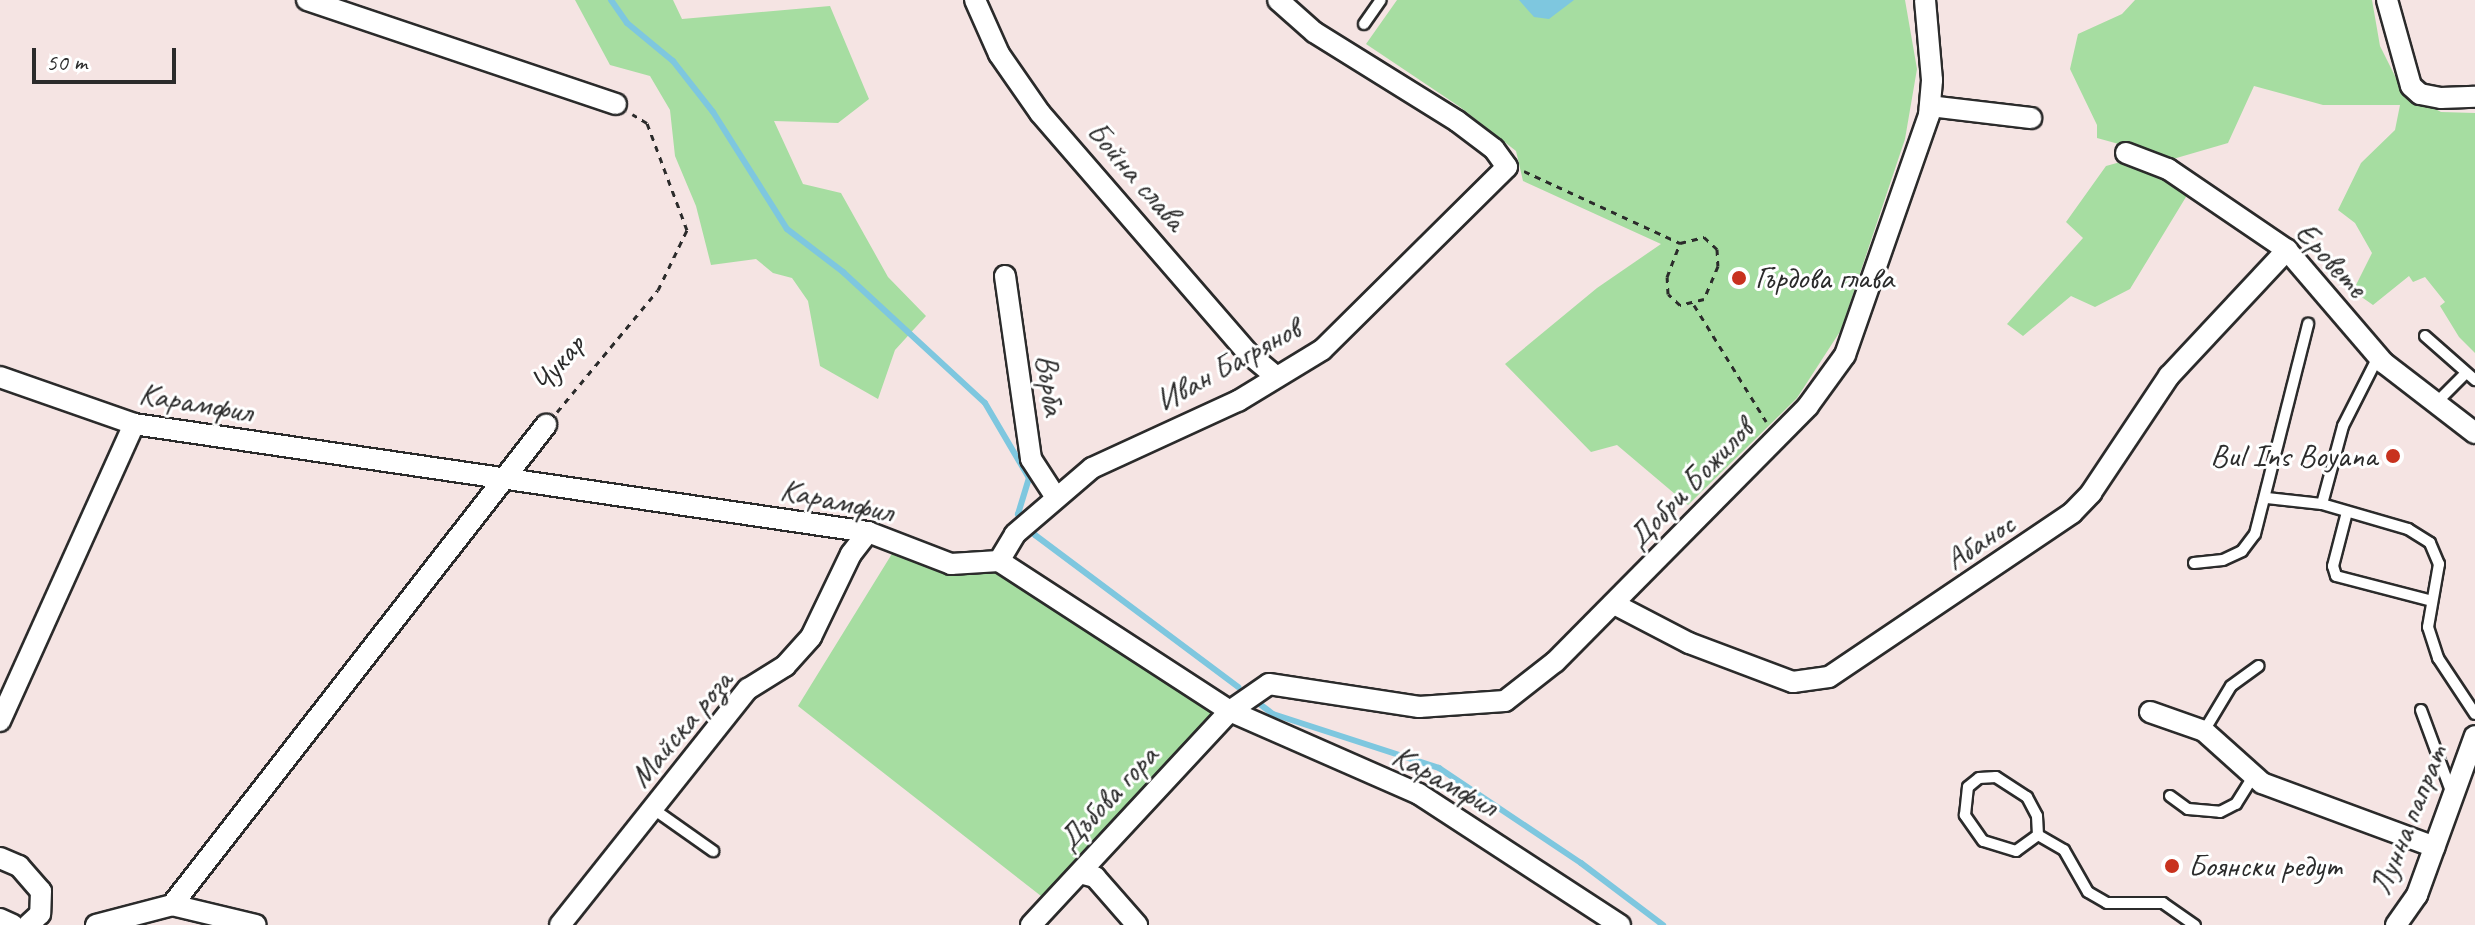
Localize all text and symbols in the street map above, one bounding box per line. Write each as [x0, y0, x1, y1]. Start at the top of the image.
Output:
scale bar [36, 32, 180, 82]
text: 50 m [46, 47, 87, 77]
street label: Бойна слава [1078, 113, 1194, 239]
street label: Еровете [2287, 214, 2375, 306]
place label: Гърдова глава [1755, 259, 1893, 297]
marker: Гърдова глава [1730, 269, 1748, 287]
street label: Иван Багрянов [1149, 309, 1307, 421]
street label: Чукар [523, 327, 593, 401]
street label: Върба [1027, 352, 1073, 418]
street label: Карамфил [136, 374, 256, 432]
street label: Добри Божилов [1618, 410, 1762, 558]
place label: Bul Ins Boyana [2211, 437, 2377, 475]
marker: Bul Ins Boyana [2384, 447, 2402, 465]
street label: Карамфил [777, 470, 897, 532]
street label: Абанос [1938, 505, 2022, 579]
street label: Майска роза [621, 663, 741, 795]
street label: Карамфил [1386, 736, 1504, 826]
street label: Дъбова гора [1050, 738, 1166, 858]
street label: Лунна папрат [2362, 740, 2456, 900]
place label: Боянски редут [2188, 847, 2342, 885]
marker: Боянски редут [2163, 857, 2181, 875]

